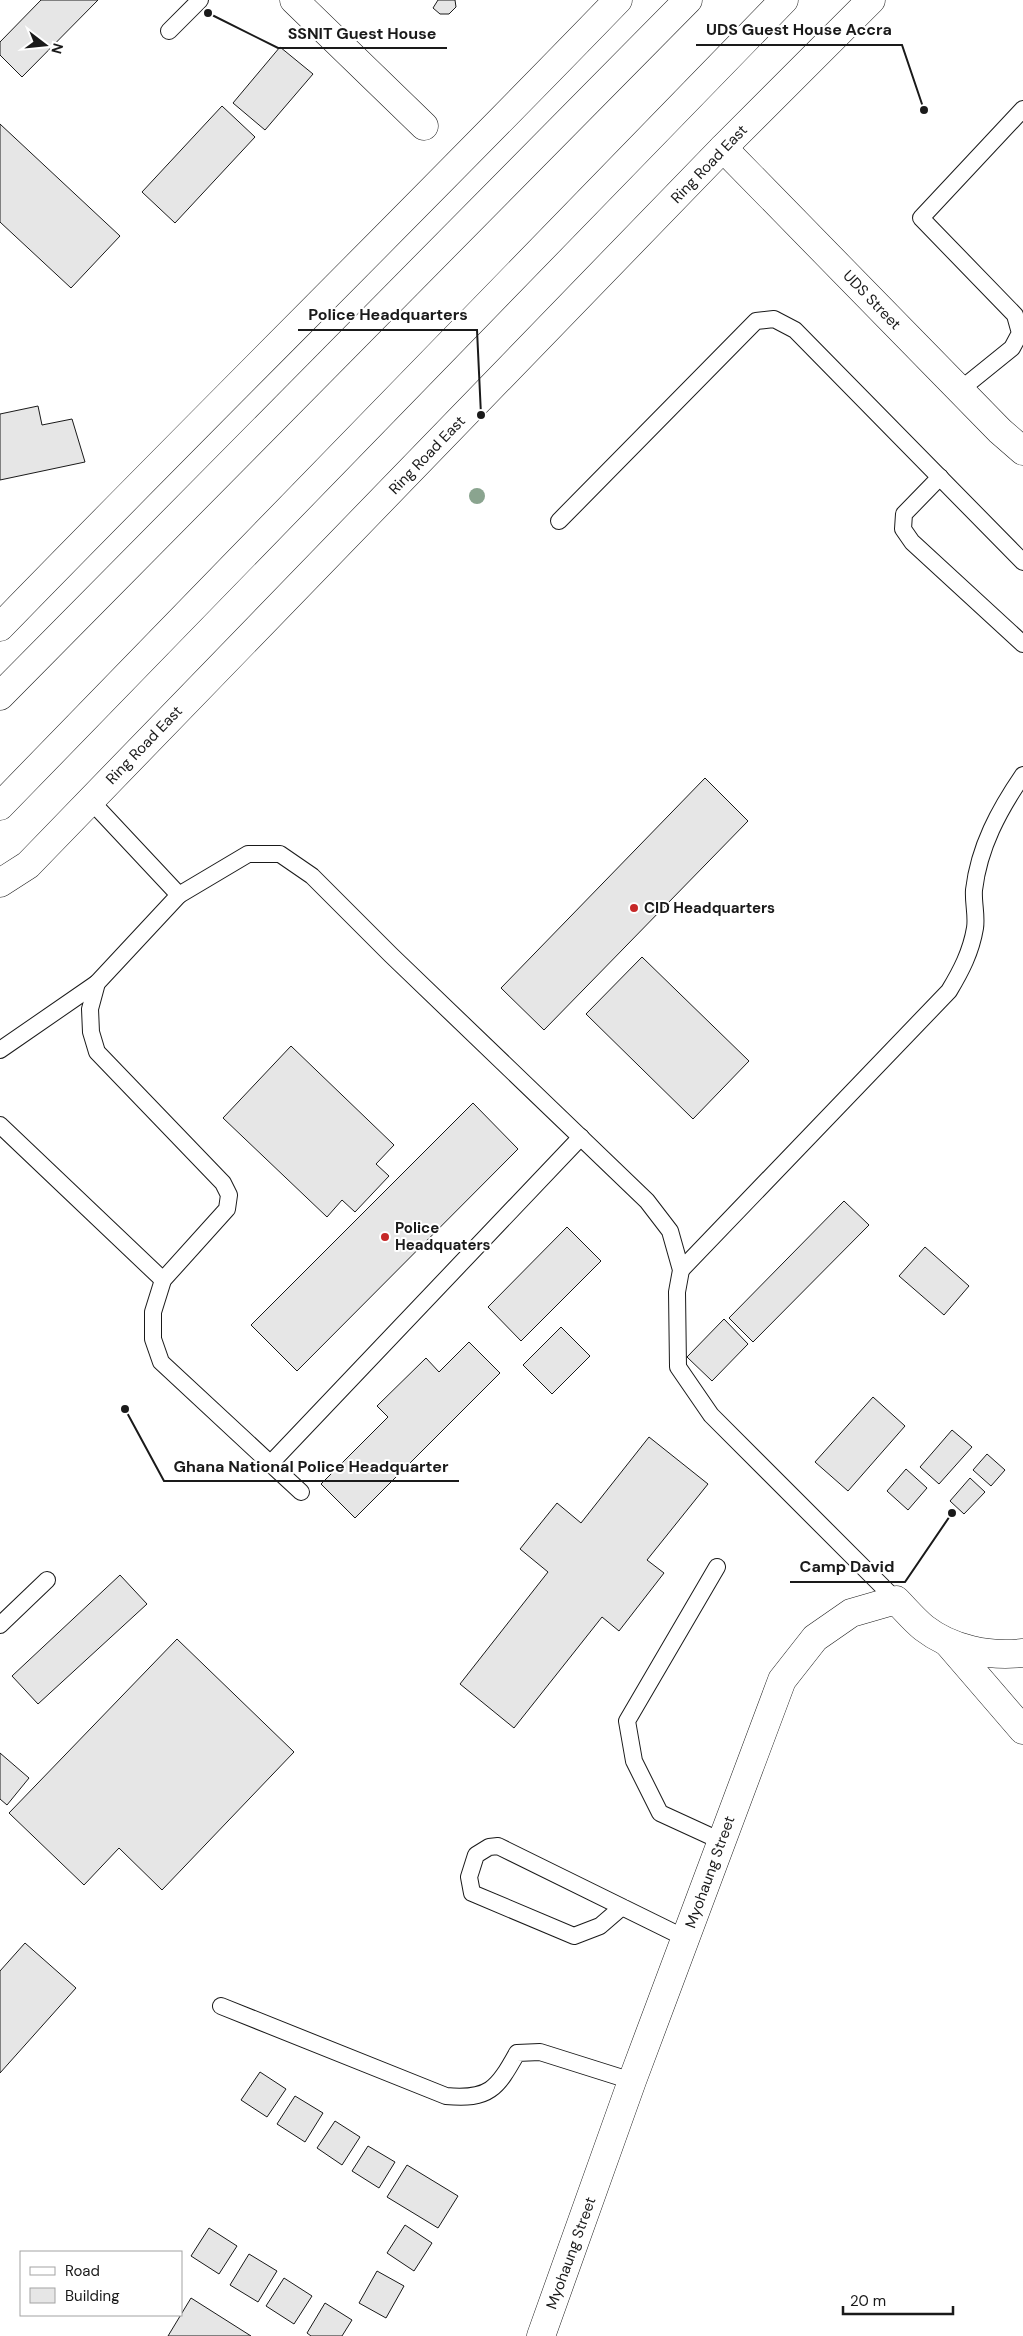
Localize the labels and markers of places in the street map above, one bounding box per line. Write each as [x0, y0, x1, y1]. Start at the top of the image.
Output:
callout: UDS Guest House Accra [696, 14, 902, 45]
callout: SSNIT Guest House [278, 17, 447, 48]
callout: Police Headquarters [298, 299, 477, 330]
place label: CID Headquarters [644, 898, 775, 918]
marker: CID Headquarters [628, 902, 640, 914]
place label: Police Headquaters [395, 1218, 491, 1255]
marker: Police Headquaters [379, 1231, 391, 1243]
callout: Ghana National Police Headquarter [164, 1450, 459, 1481]
callout: Camp David [790, 1551, 905, 1582]

